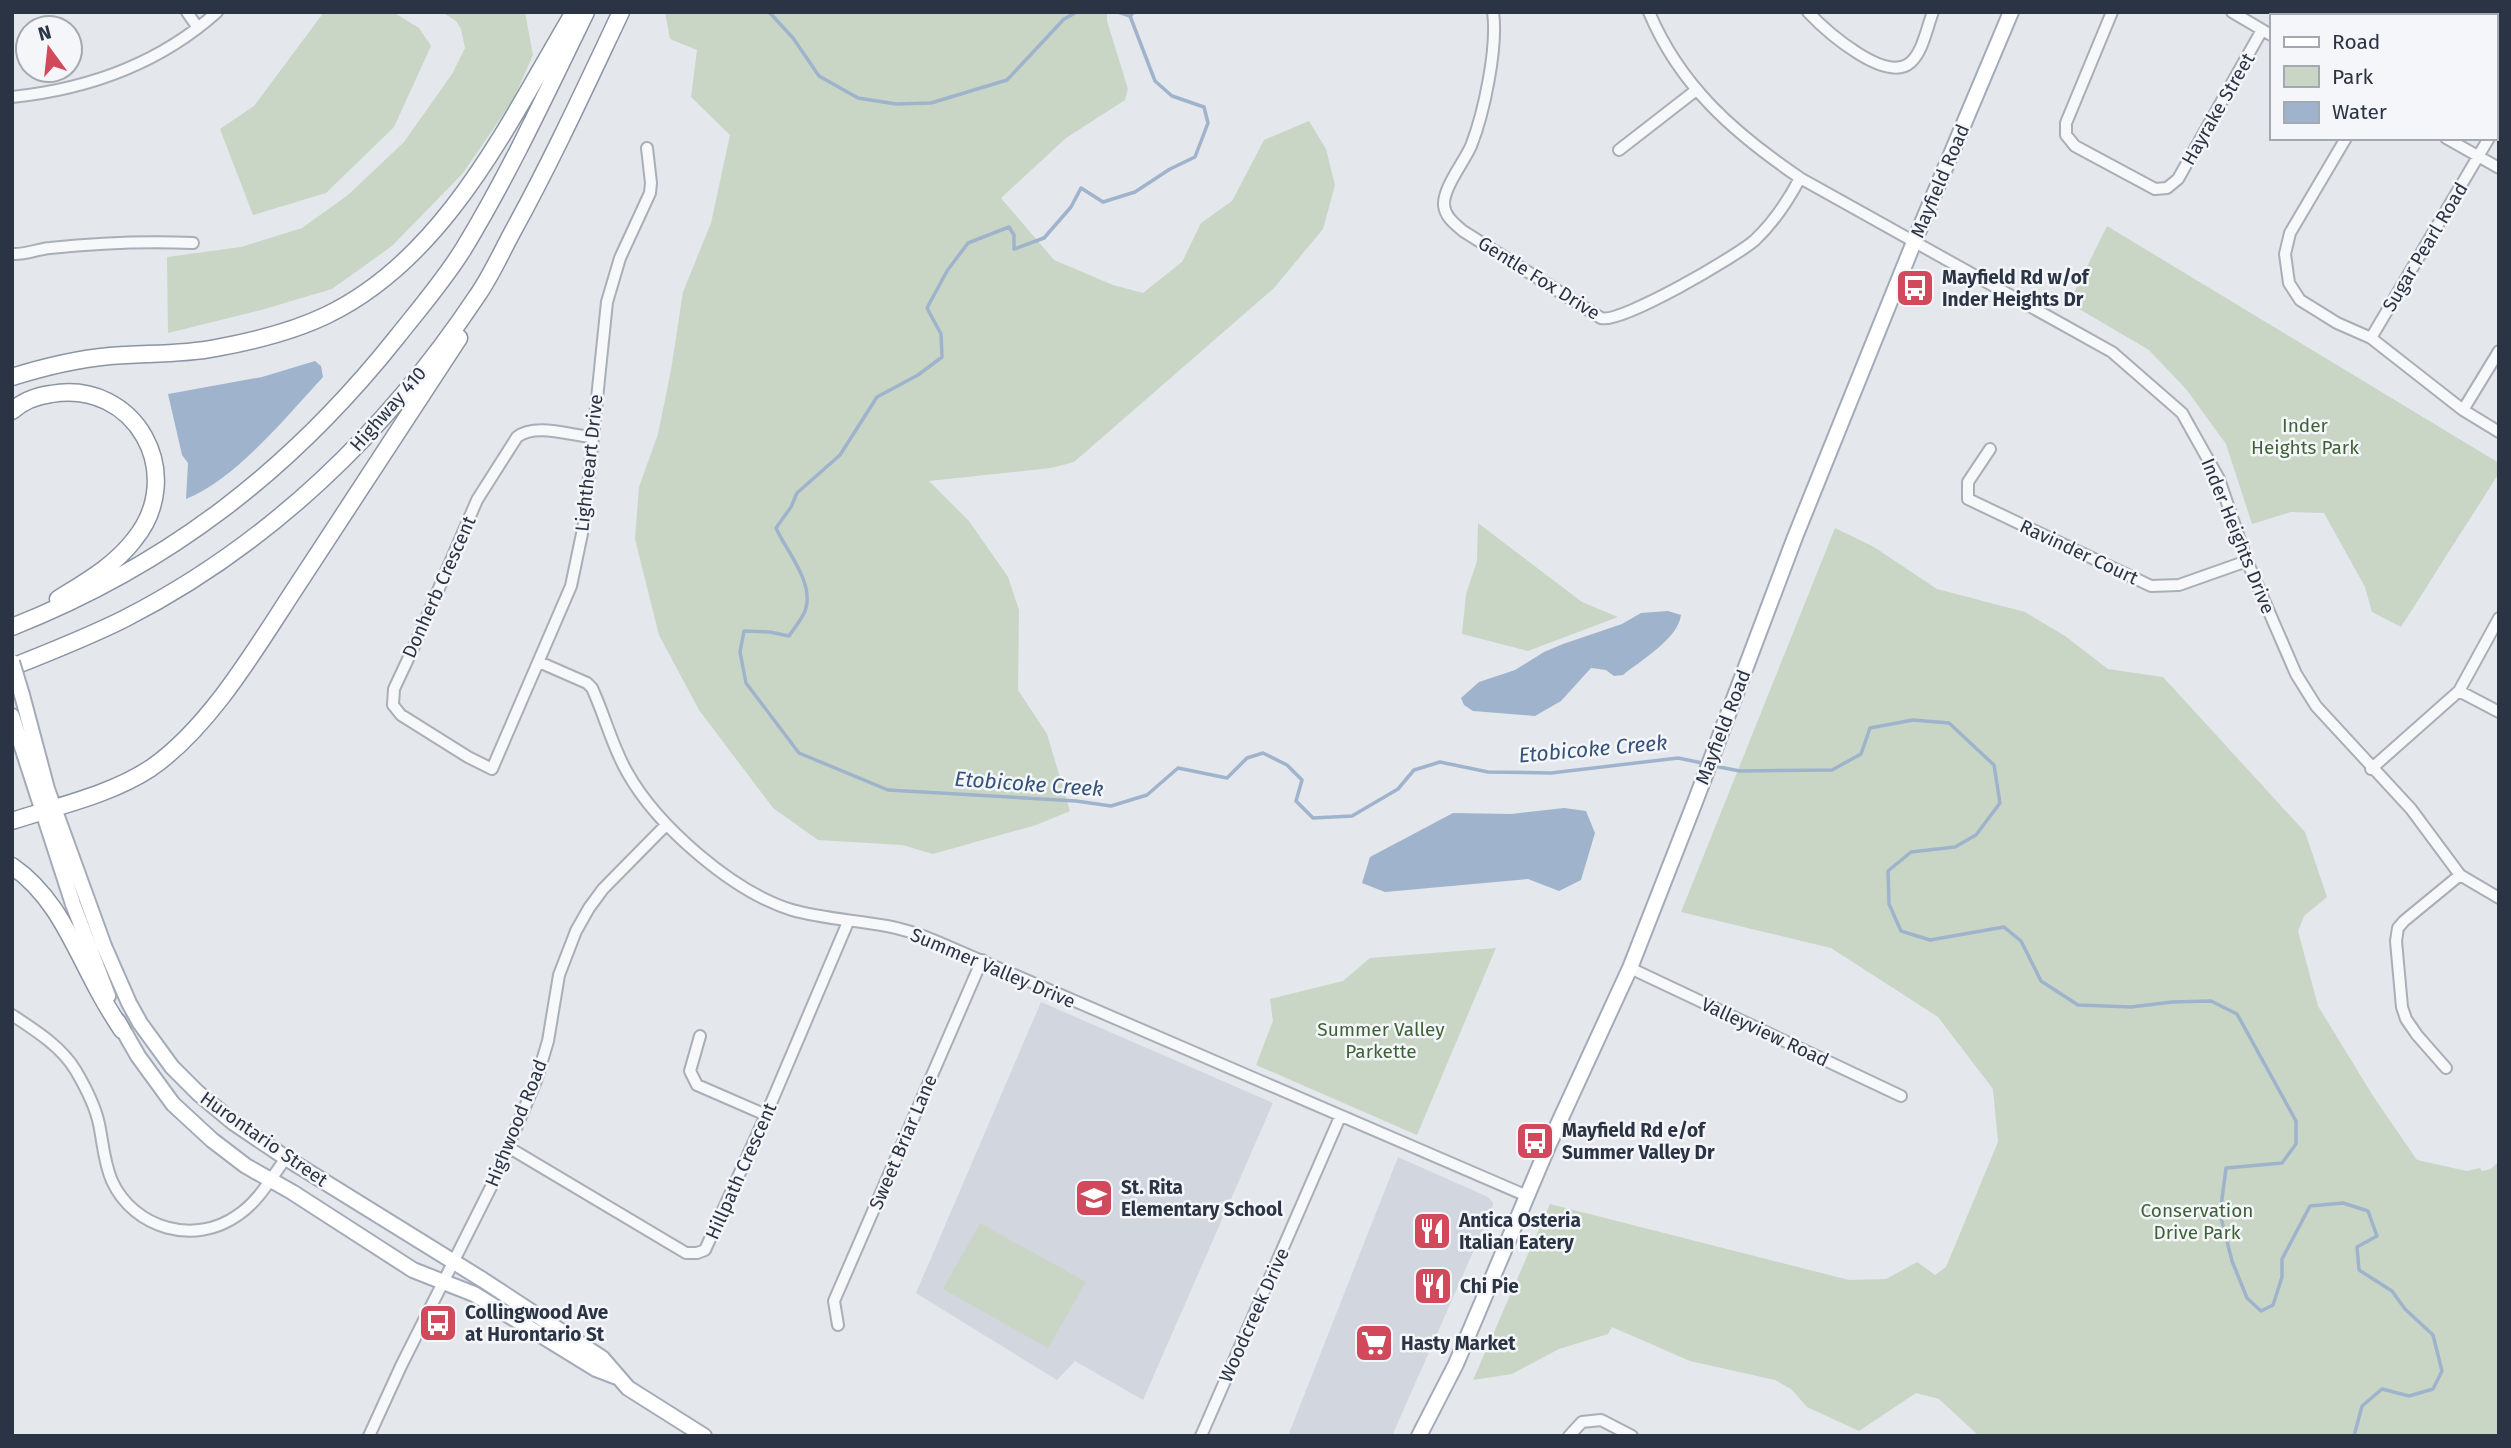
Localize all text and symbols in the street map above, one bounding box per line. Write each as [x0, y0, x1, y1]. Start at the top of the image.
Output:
north arrow [14, 14, 84, 84]
legend [2270, 14, 2497, 140]
text: N [36, 20, 54, 46]
text: Road [2332, 29, 2380, 55]
street label: Hayrake Street [2177, 49, 2259, 169]
text: Park [2332, 64, 2374, 90]
text: Water [2332, 99, 2387, 125]
street label: Mayfield Road [1906, 121, 1974, 241]
street label: Sugar Pearl Road [2377, 178, 2473, 316]
street label: Gentle Fox Drive [1474, 231, 1604, 325]
place label: Mayfield Rd w/of Inder Heights Dr [1942, 266, 2091, 311]
bus stop icon: Mayfield Rd w/of Inder Heights Dr [1894, 267, 1936, 309]
street label: Highway 410 [345, 362, 431, 456]
street label: Lightheart Drive [570, 393, 608, 533]
park label: Inder Heights Park [2251, 414, 2359, 459]
street label: Inder Heights Drive [2196, 455, 2280, 617]
street label: Donherb Crescent [397, 512, 481, 662]
street label: Ravinder Court [2016, 515, 2142, 590]
street label: Mayfield Road [1691, 666, 1755, 788]
water label: Etobicoke Creek [1518, 730, 1668, 768]
water label: Etobicoke Creek [954, 766, 1104, 802]
street label: Summer Valley Drive [907, 923, 1079, 1013]
street label: Valleyview Road [1698, 992, 1832, 1072]
park label: Summer Valley Parkette [1317, 1018, 1445, 1063]
street label: Highwood Road [480, 1056, 552, 1190]
street label: Sweet Briar Lane [864, 1071, 942, 1213]
street label: Hurontario Street [196, 1086, 332, 1192]
street label: Hillpath Crescent [701, 1099, 782, 1243]
place label: Mayfield Rd e/of Summer Valley Dr [1562, 1119, 1715, 1164]
bus stop icon: Mayfield Rd e/of Summer Valley Dr [1514, 1120, 1556, 1162]
place label: St. Rita Elementary School [1121, 1176, 1283, 1221]
school or university icon: St. Rita Elementary School [1073, 1177, 1115, 1219]
park label: Conservation Drive Park [2141, 1199, 2253, 1244]
place label: Antica Osteria Italian Eatery [1458, 1209, 1581, 1254]
restaurant icon: Antica Osteria Italian Eatery [1411, 1210, 1453, 1252]
street label: Woodcreek Drive [1214, 1244, 1294, 1386]
restaurant icon: Chi Pie [1412, 1265, 1454, 1307]
place label: Chi Pie [1460, 1275, 1519, 1298]
place label: Collingwood Ave at Hurontario St [465, 1301, 608, 1346]
bus stop icon: Collingwood Ave at Hurontario St [417, 1302, 459, 1344]
supermarket icon: Hasty Market [1353, 1322, 1395, 1364]
place label: Hasty Market [1401, 1332, 1516, 1355]

